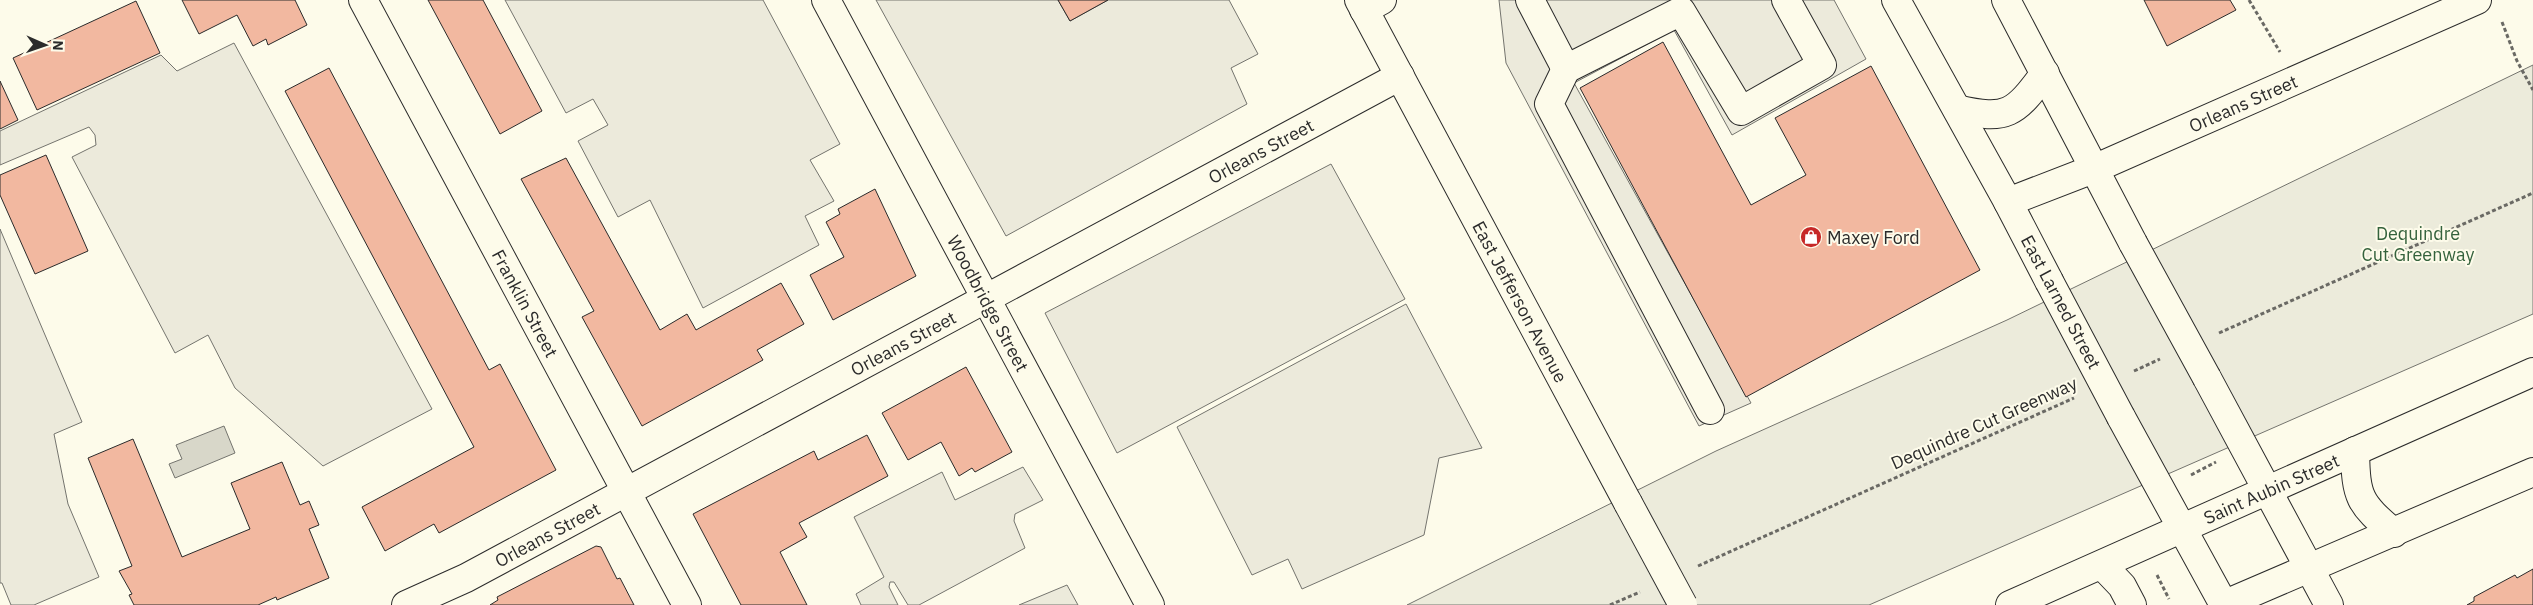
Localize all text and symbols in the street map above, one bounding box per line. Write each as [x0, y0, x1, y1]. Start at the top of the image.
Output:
north arrow [20, 20, 70, 70]
text: N [49, 40, 67, 51]
street label: Orleans Street [2185, 69, 2301, 137]
street label: Orleans Street [1204, 113, 1317, 189]
street label: East Jefferson Avenue [1468, 217, 1573, 386]
park label: Dequindre Cut Greenway [2361, 222, 2475, 266]
shop icon: Maxey Ford [1799, 225, 1823, 249]
place label: Maxey Ford [1827, 226, 1920, 249]
street label: Woodbridge Street [943, 231, 1034, 375]
street label: East Larned Street [2016, 231, 2106, 373]
street label: Franklin Street [487, 245, 564, 361]
street label: Orleans Street [846, 305, 960, 381]
street label: Dequindre Cut Greenway [1887, 372, 2081, 474]
street label: Saint Aubin Street [2200, 448, 2343, 529]
street label: Orleans Street [490, 497, 604, 572]

